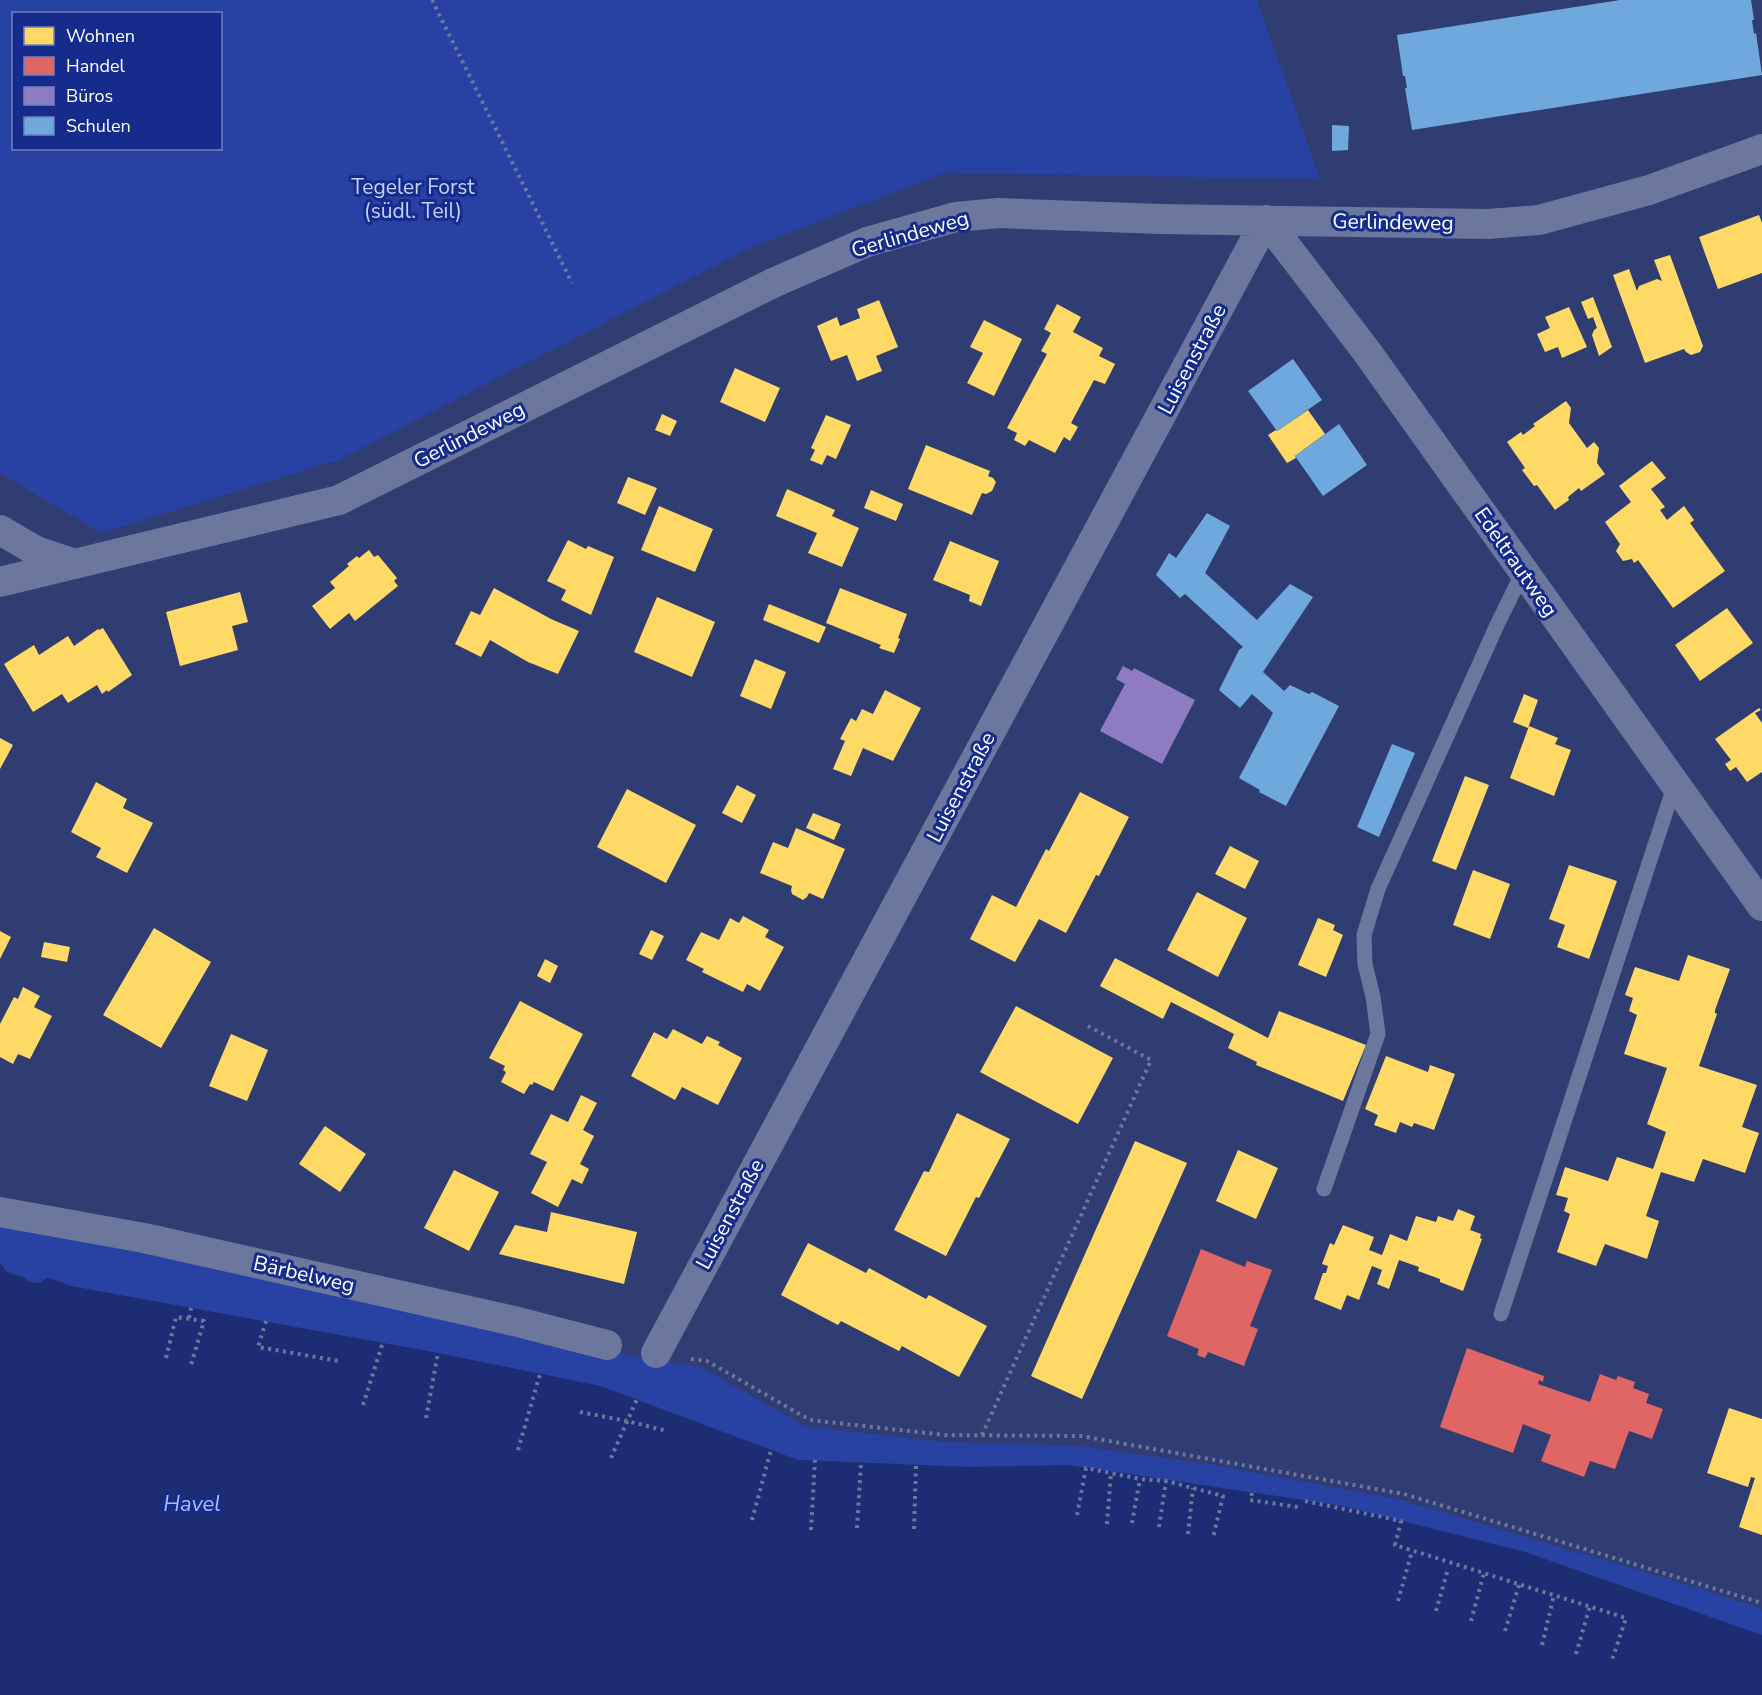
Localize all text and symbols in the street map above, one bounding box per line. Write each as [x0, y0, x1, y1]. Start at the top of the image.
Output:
legend [12, 12, 222, 150]
text: Wohnen [66, 24, 135, 48]
text: Handel [66, 54, 126, 78]
text: Büros [66, 84, 113, 108]
text: Schulen [66, 114, 131, 138]
park label: Tegeler Forst (südl. Teil) [351, 173, 475, 225]
street label: Gerlindeweg [848, 204, 972, 264]
street label: Gerlindeweg [1332, 207, 1454, 237]
street label: Luisenstraße [1151, 299, 1233, 419]
street label: Gerlindeweg [409, 395, 529, 475]
street label: Edeltrautweg [1468, 502, 1564, 622]
street label: Luisenstraße [920, 727, 1002, 847]
street label: Luisenstraße [689, 1154, 771, 1274]
street label: Bärbelweg [251, 1249, 357, 1299]
water label: Havel [163, 1489, 221, 1519]

